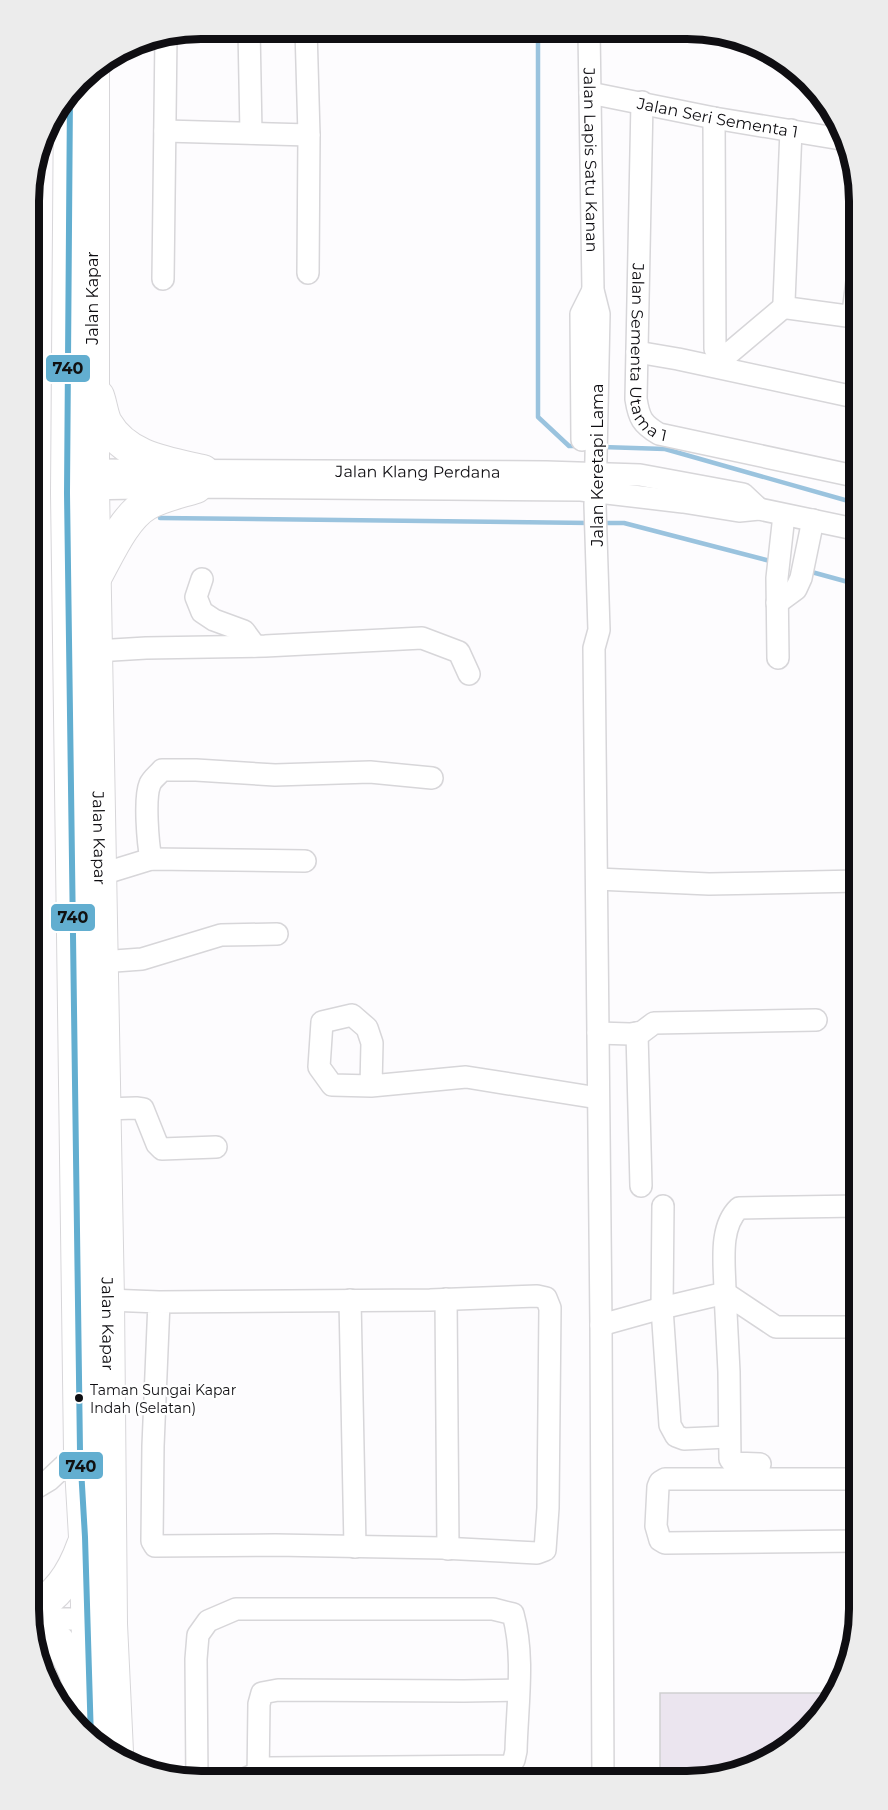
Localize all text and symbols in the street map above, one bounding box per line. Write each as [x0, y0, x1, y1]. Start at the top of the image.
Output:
street label: Jalan Lapis Satu Kanan [580, 66, 602, 253]
street label: Jalan Seri Sementa 1 [635, 93, 800, 141]
street label: Jalan Kapar [83, 251, 102, 346]
street label: Jalan Sementa Utama 1 [627, 262, 669, 445]
line badge: 740 [45, 354, 91, 383]
text: 740 [53, 359, 84, 378]
street label: Jalan Keretapi Lama [588, 384, 607, 547]
street label: Jalan Klang Perdana [334, 462, 501, 481]
street label: Jalan Kapar [89, 790, 110, 885]
line badge: 740 [50, 903, 96, 932]
text: 740 [58, 908, 89, 927]
street label: Jalan Kapar [98, 1276, 118, 1371]
place label: Taman Sungai Kapar Indah (Selatan) [90, 1381, 237, 1417]
marker: Taman Sungai Kapar Indah (Selatan) [73, 1392, 85, 1404]
line badge: 740 [58, 1451, 104, 1480]
text: 740 [66, 1457, 97, 1476]

